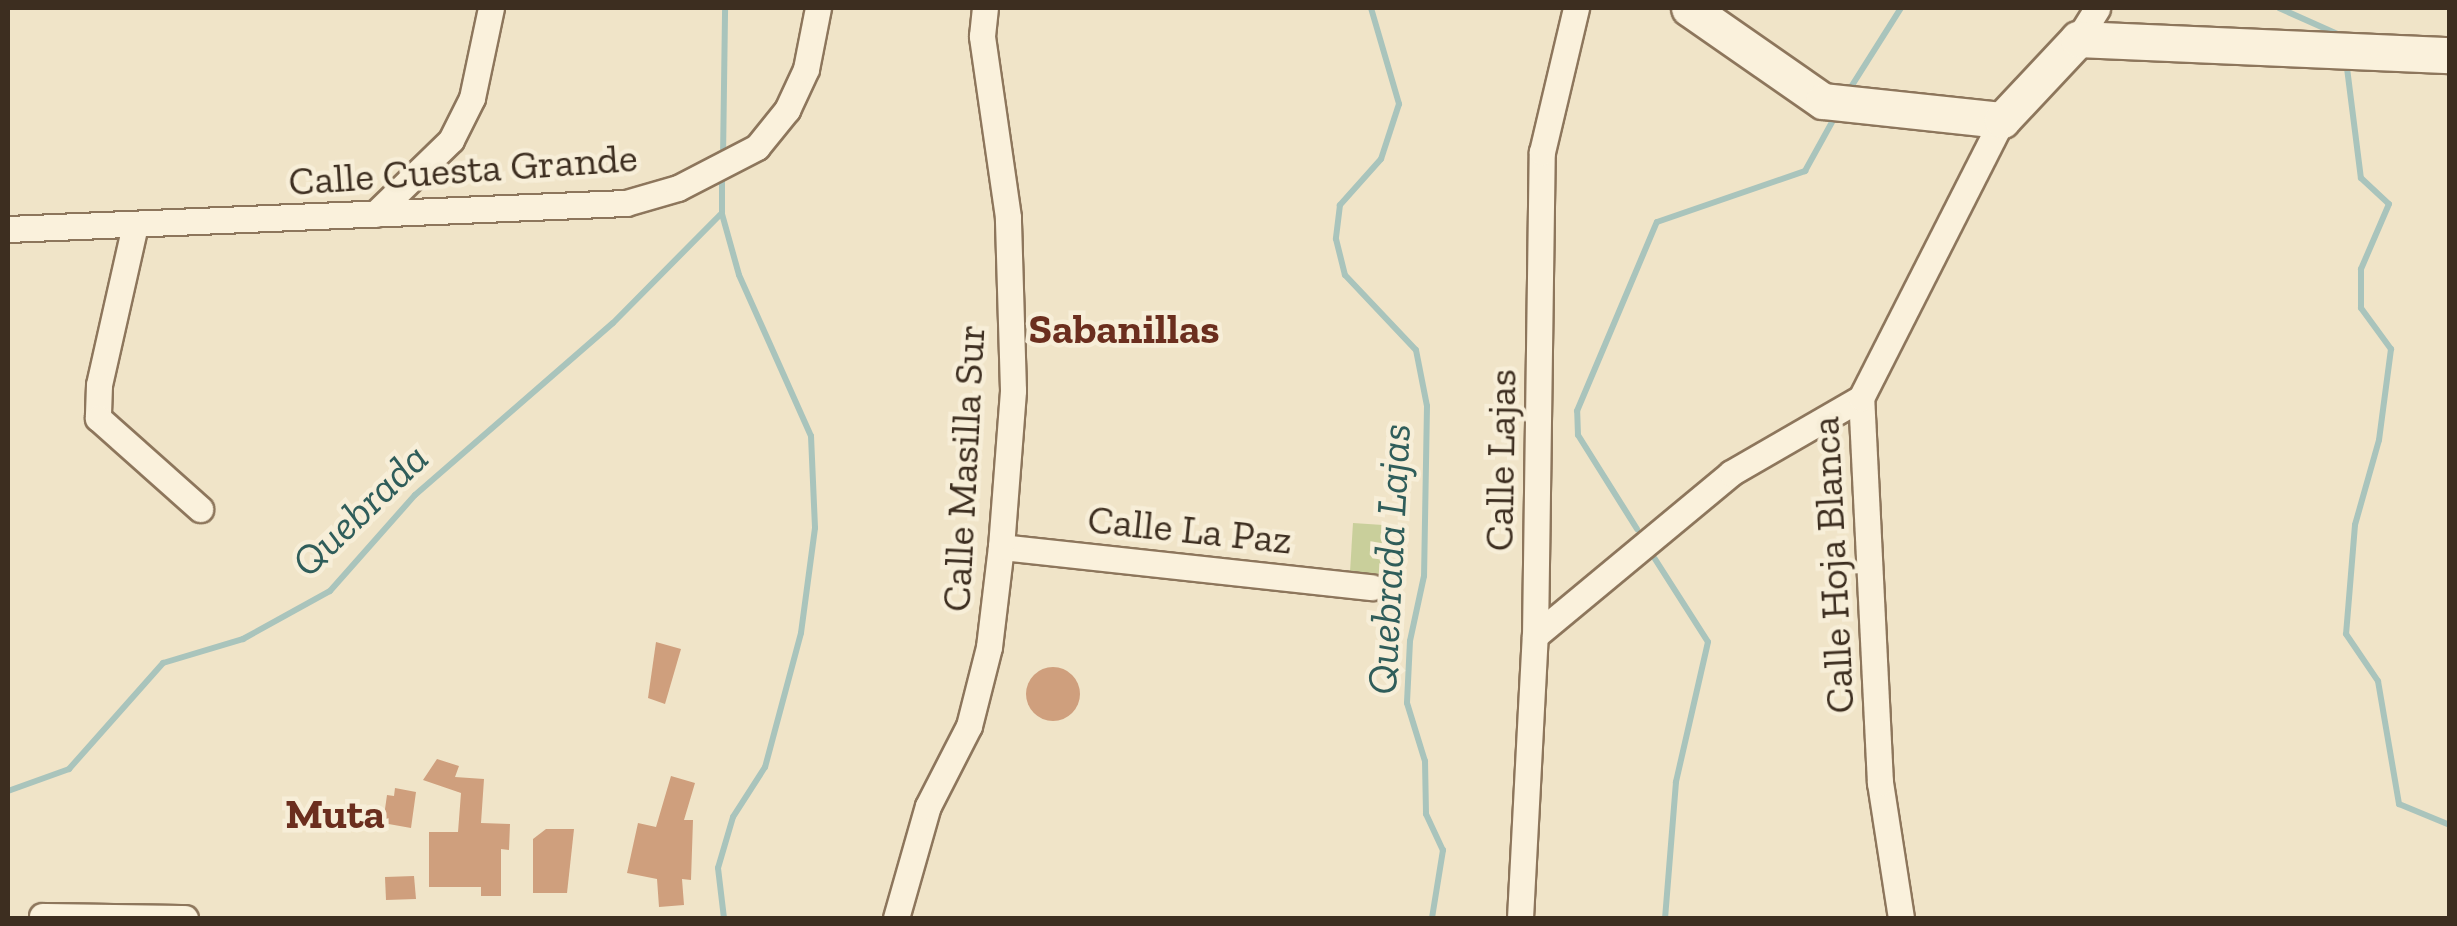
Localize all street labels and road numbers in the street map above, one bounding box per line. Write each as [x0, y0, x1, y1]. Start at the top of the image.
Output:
street label: Calle Cuesta Grande [287, 133, 639, 205]
street label: Calle Masilla Sur [932, 323, 994, 613]
street label: Calle Lajas [1474, 368, 1526, 552]
street label: Calle Hoja Blanca [1800, 415, 1864, 715]
street label: Calle La Paz [1085, 494, 1295, 564]

